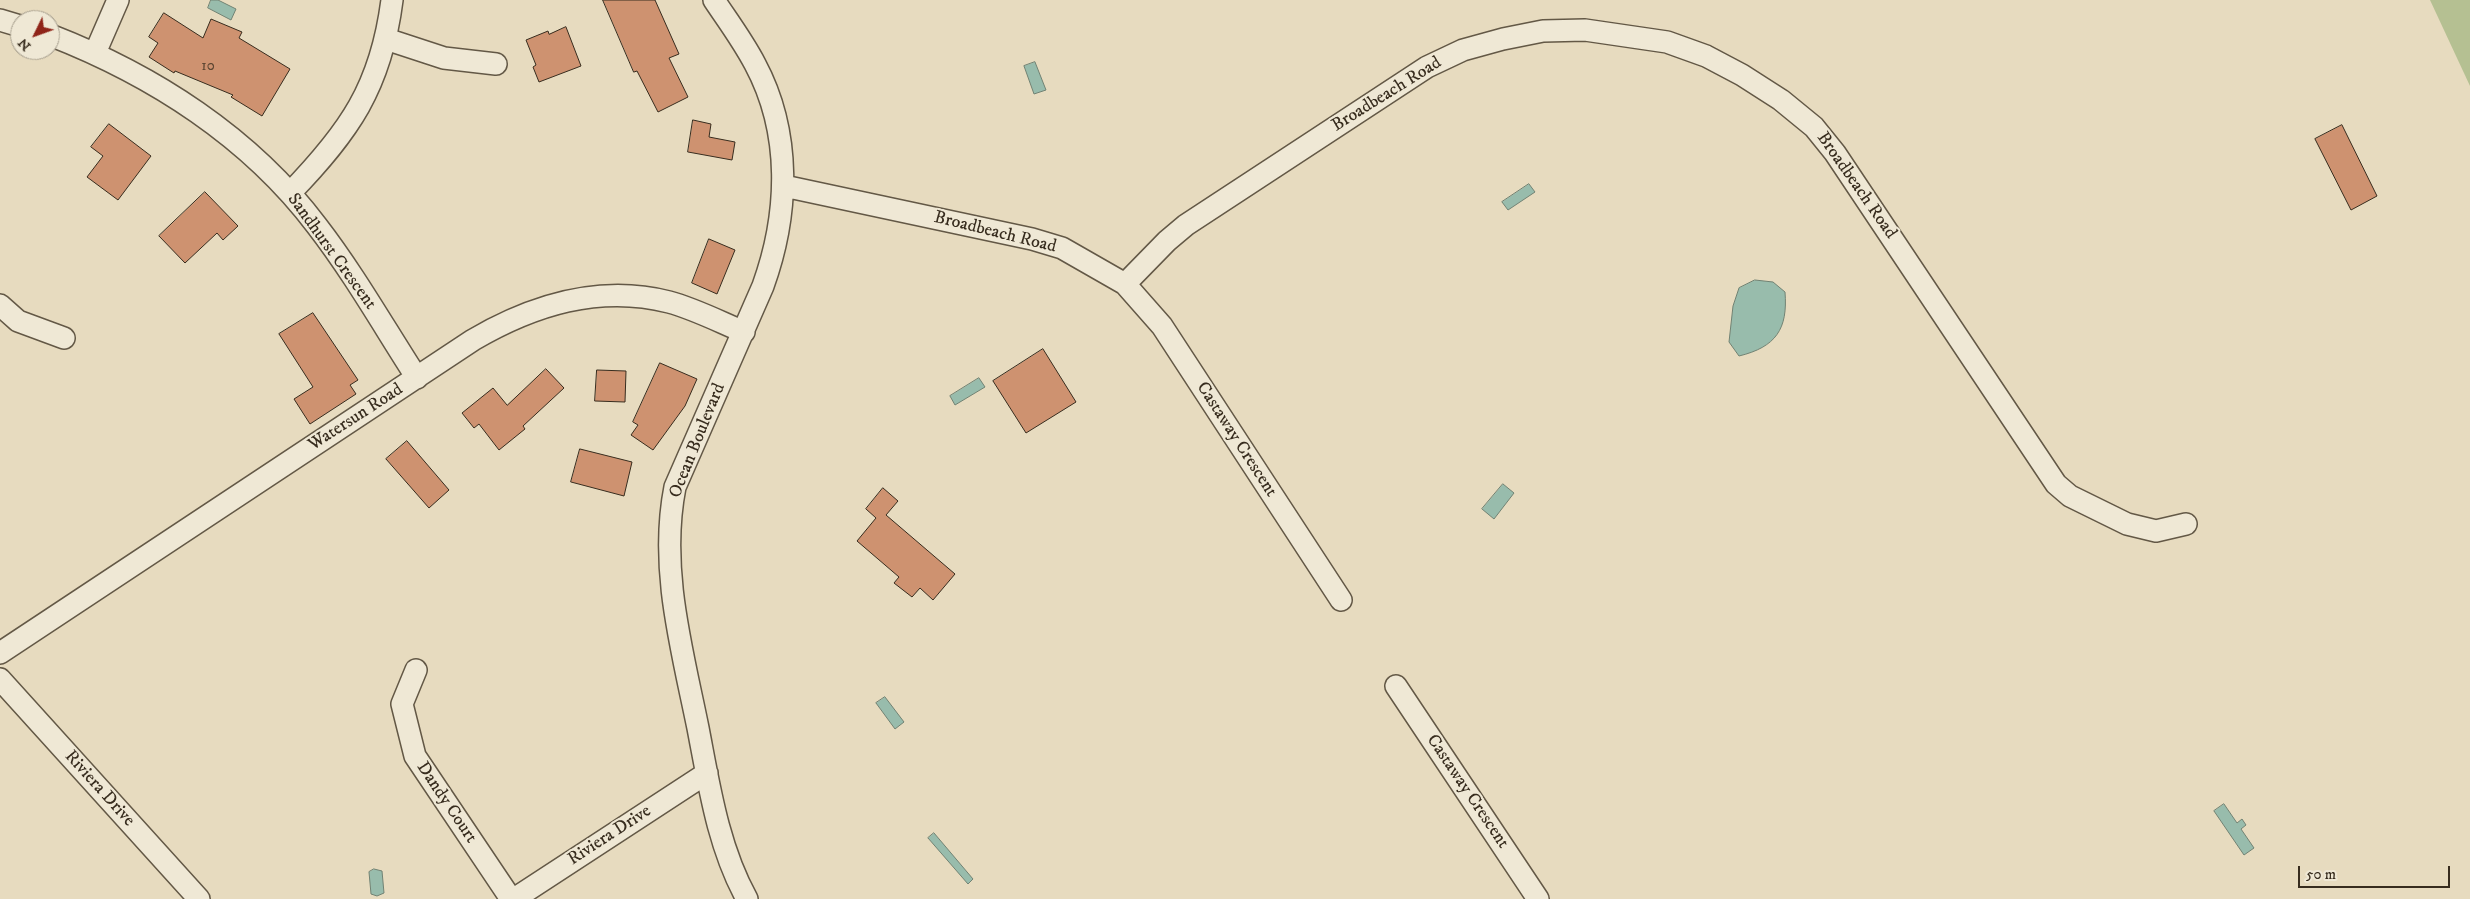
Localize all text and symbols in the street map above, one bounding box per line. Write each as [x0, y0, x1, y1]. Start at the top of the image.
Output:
north arrow [10, 10, 60, 60]
text: N [14, 34, 35, 55]
street label: Broadbeach Road [1328, 53, 1446, 137]
house number: 10 [201, 58, 215, 76]
street label: Broadbeach Road [1811, 129, 1901, 243]
street label: Sandhurst Crescent [282, 190, 380, 314]
street label: Broadbeach Road [932, 207, 1058, 259]
street label: Castaway Crescent [1191, 378, 1281, 502]
street label: Watersun Road [305, 379, 407, 457]
street label: Ocean Boulevard [665, 381, 731, 501]
street label: Castaway Crescent [1421, 731, 1513, 853]
street label: Riviera Drive [59, 747, 139, 831]
street label: Dandy Court [411, 758, 481, 848]
street label: Riviera Drive [564, 801, 656, 871]
scale bar [2300, 856, 2452, 888]
text: 50 m [2306, 865, 2336, 884]

